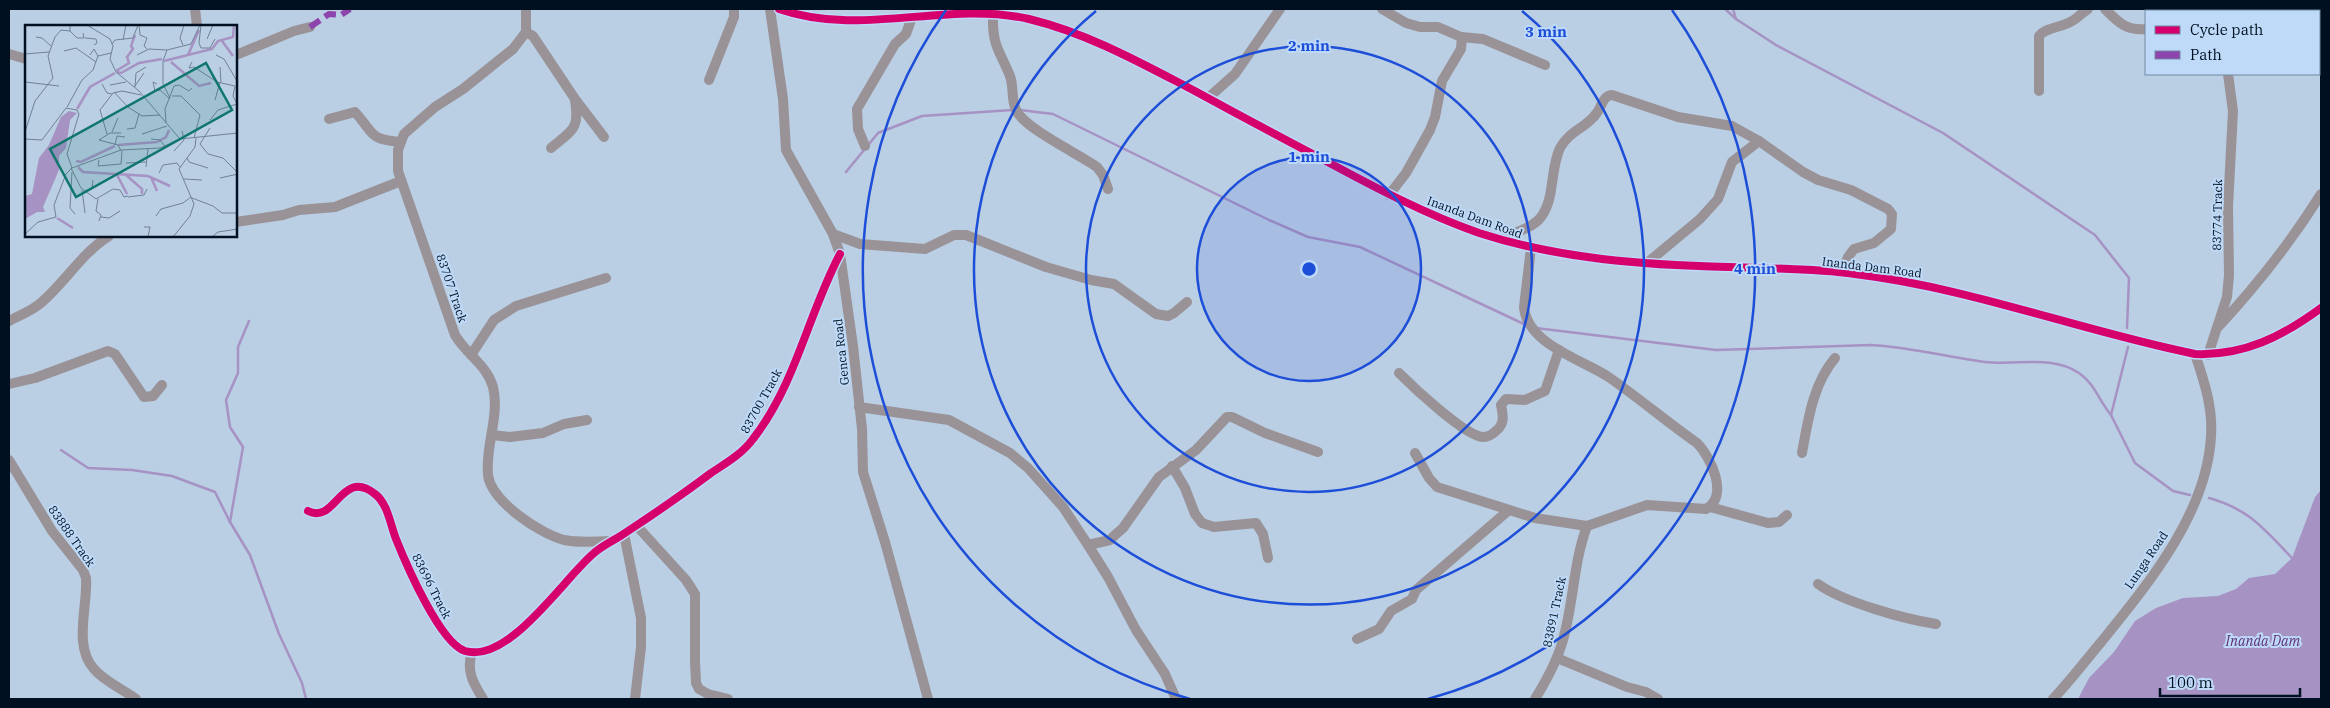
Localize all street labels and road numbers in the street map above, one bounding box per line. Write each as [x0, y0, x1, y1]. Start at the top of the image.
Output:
street label: 83774 Track [2209, 179, 2225, 251]
street label: Inanda Dam Road [1425, 193, 1525, 241]
street label: 83707 Track [433, 252, 471, 324]
street label: Inanda Dam Road [1821, 253, 1923, 281]
street label: Genca Road [830, 318, 852, 386]
street label: 83700 Track [737, 366, 785, 436]
street label: 83888 Track [45, 502, 99, 570]
street label: Lunga Road [2121, 528, 2171, 592]
street label: 83696 Track [409, 551, 455, 621]
street label: 83891 Track [1539, 575, 1569, 649]

